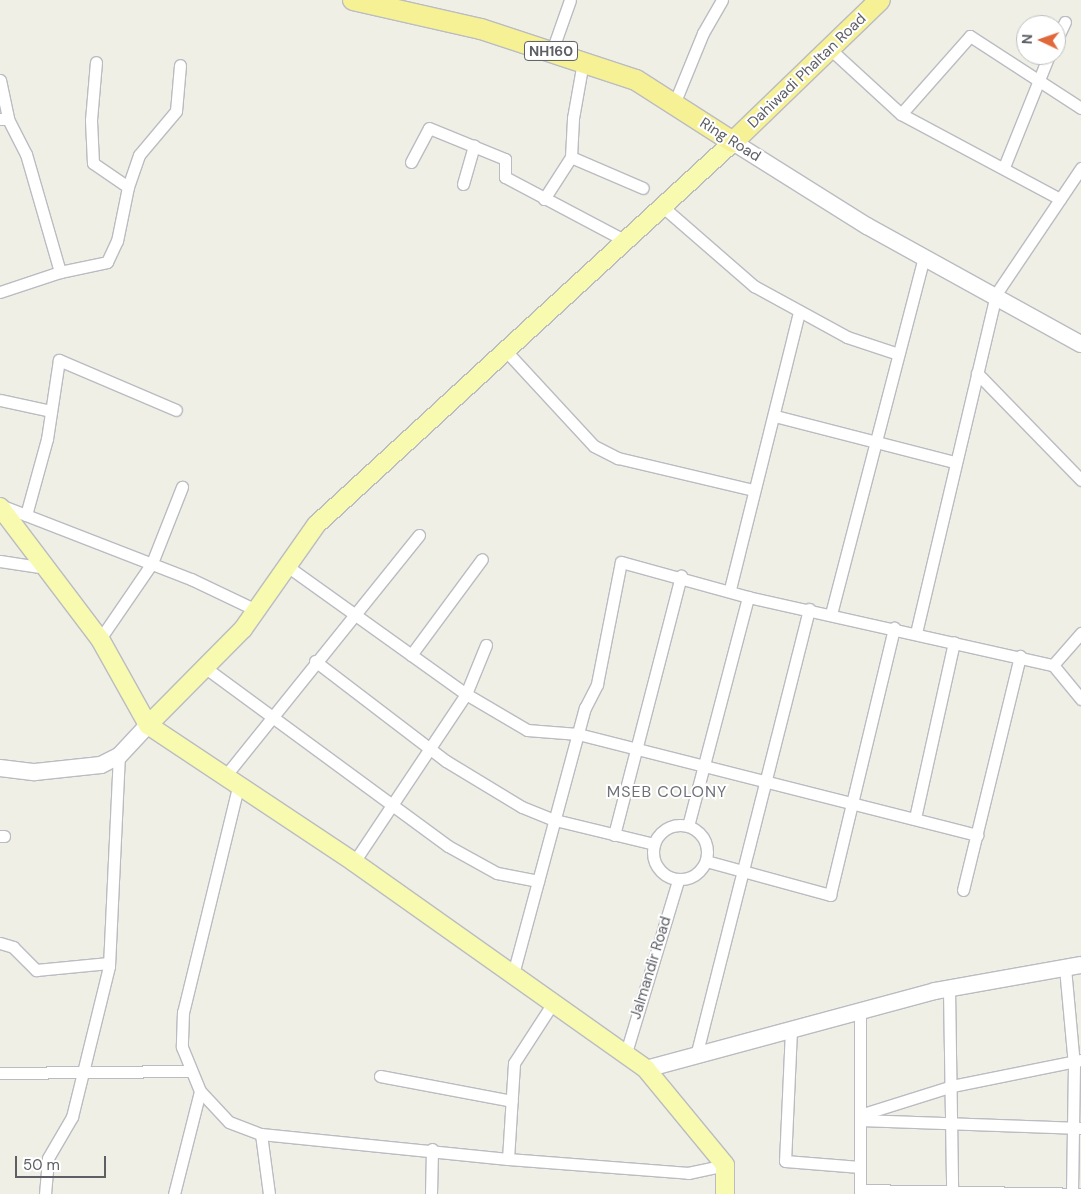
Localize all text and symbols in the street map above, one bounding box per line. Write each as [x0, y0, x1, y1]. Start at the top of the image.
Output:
street label: Dahiwadi Phaltan Road [744, 10, 870, 132]
north arrow [1016, 15, 1066, 65]
text: N [1018, 34, 1036, 45]
road number: NH160 [524, 40, 578, 62]
street label: Ring Road [696, 114, 764, 166]
district label: MSEB COLONY [605, 782, 729, 802]
street label: Jalmandir Road [627, 914, 675, 1022]
scale bar [18, 1146, 109, 1178]
text: 50 m [23, 1155, 60, 1175]

